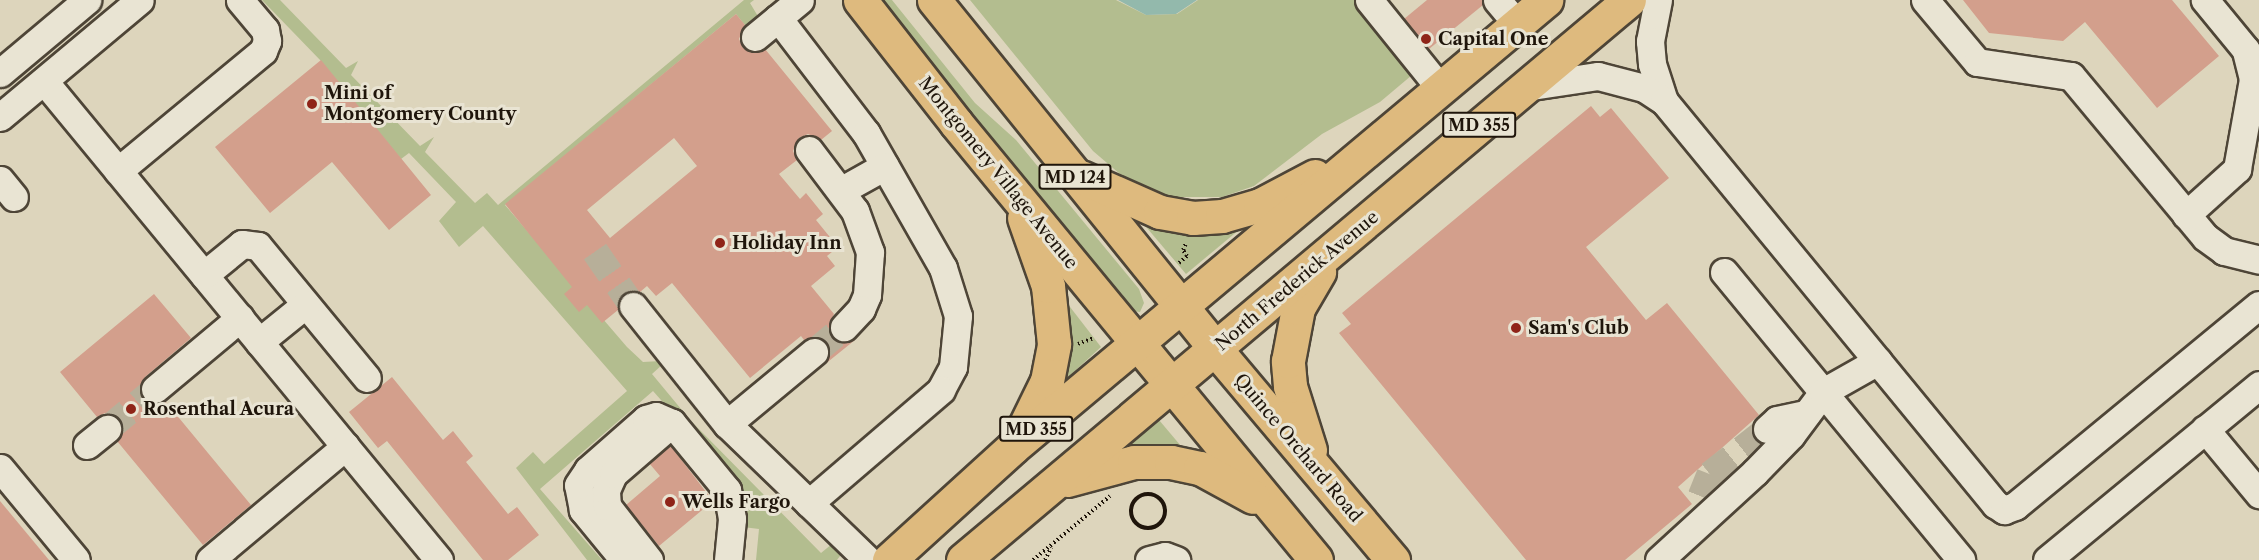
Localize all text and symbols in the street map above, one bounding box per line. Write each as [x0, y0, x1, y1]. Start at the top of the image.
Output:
place label: Capital One [1438, 28, 1548, 50]
marker: Capital One [1419, 32, 1433, 46]
street label: Montgomery Village Avenue [913, 72, 1083, 274]
place label: Mini of Montgomery County [324, 83, 517, 125]
marker: Mini of Montgomery County [305, 97, 319, 111]
road number: MD 355 [1442, 112, 1516, 138]
road number: MD 124 [1038, 164, 1112, 190]
street label: North Frederick Avenue [1211, 206, 1383, 356]
place label: Holiday Inn [732, 232, 842, 254]
marker: Holiday Inn [713, 236, 727, 250]
place label: Sam's Club [1528, 317, 1629, 339]
marker: Sam's Club [1509, 321, 1523, 335]
street label: Quince Orchard Road [1230, 369, 1366, 527]
place label: Rosenthal Acura [143, 398, 295, 420]
marker: Rosenthal Acura [124, 402, 138, 416]
road number: MD 355 [998, 416, 1074, 442]
place label: Wells Fargo [682, 491, 791, 513]
marker: Wells Fargo [663, 495, 677, 509]

